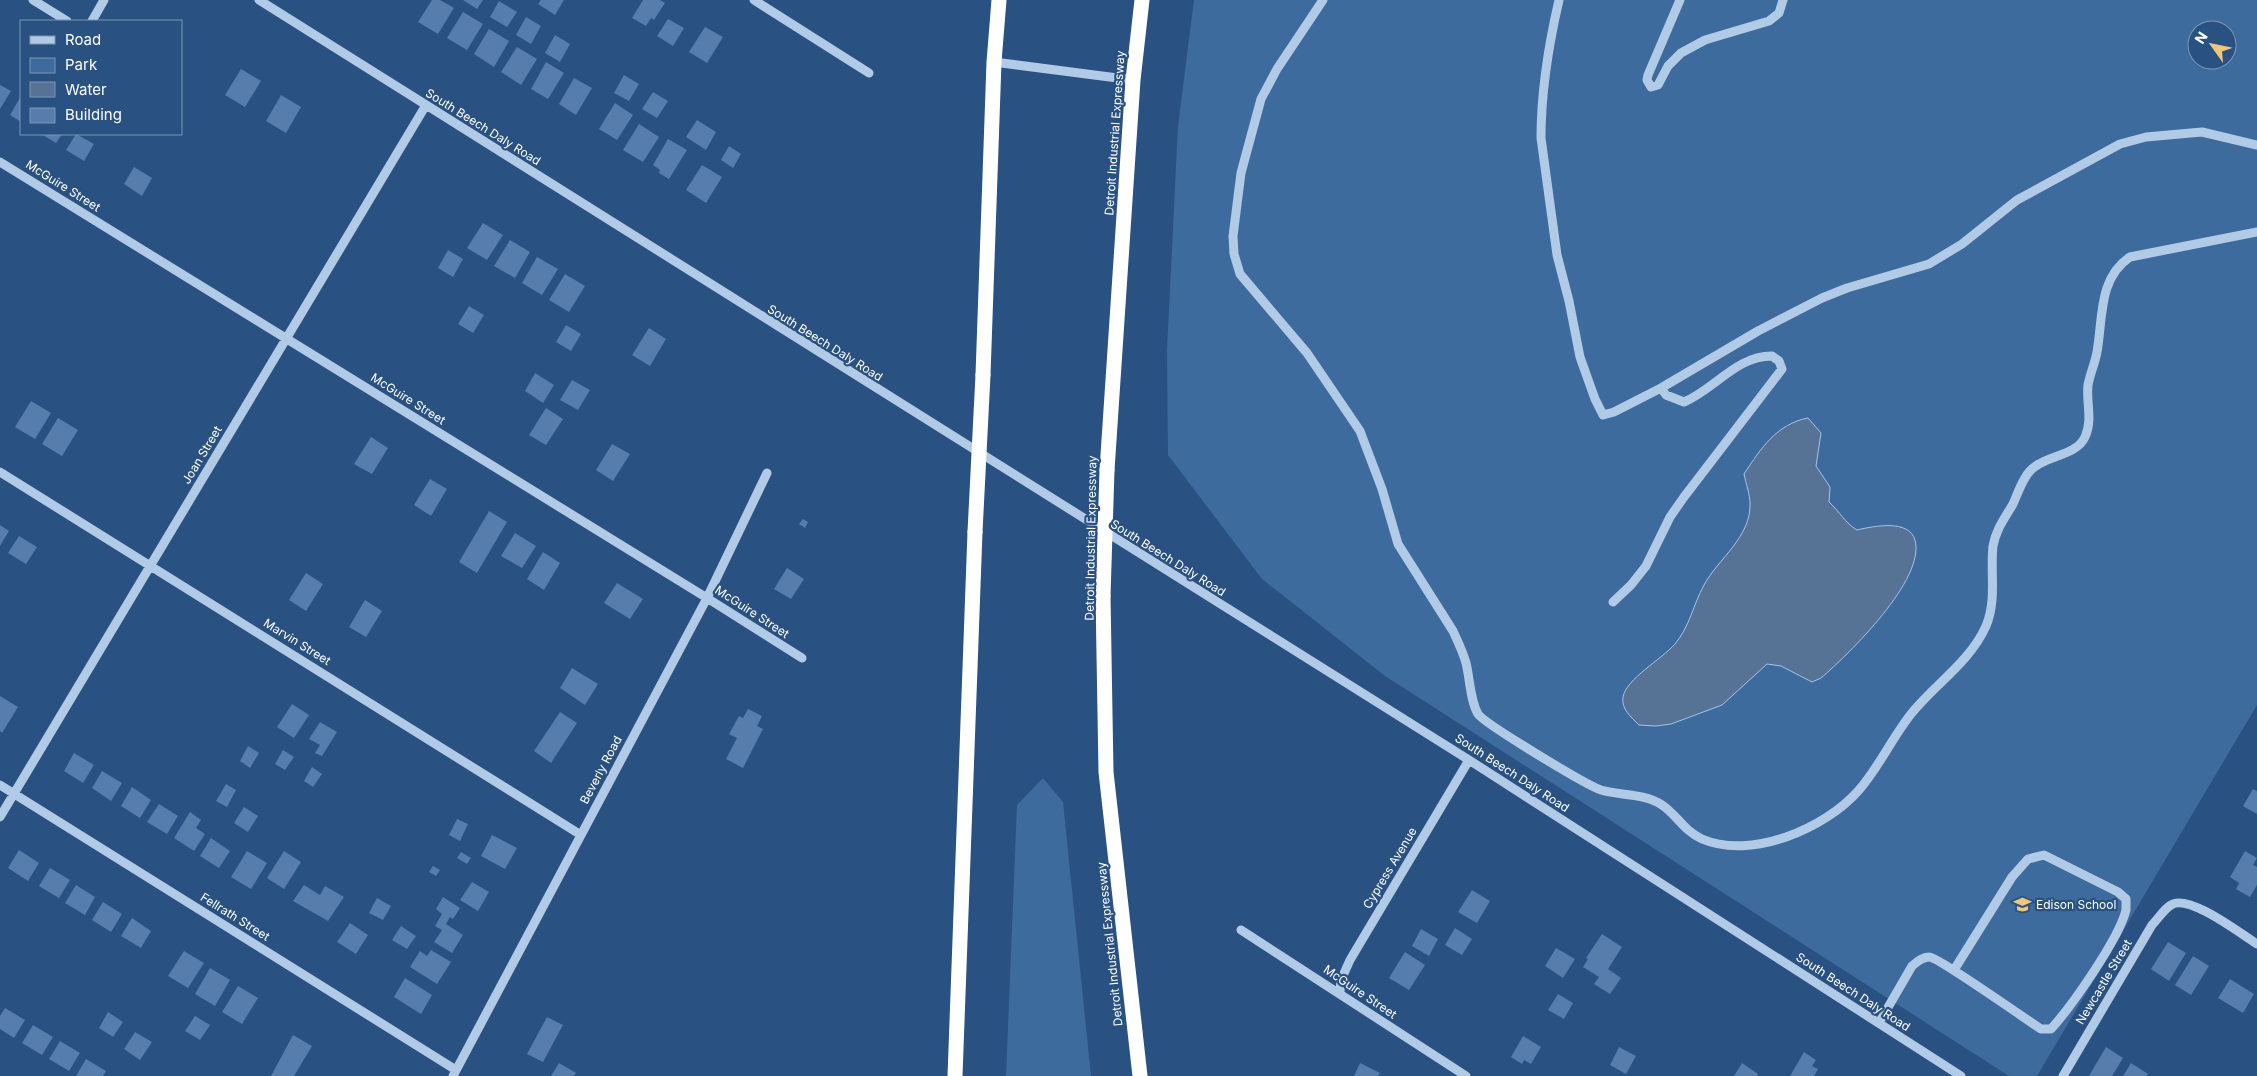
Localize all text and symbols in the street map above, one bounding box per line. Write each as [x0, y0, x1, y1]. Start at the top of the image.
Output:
legend [20, 20, 182, 135]
north arrow [2187, 20, 2237, 70]
text: N [2191, 29, 2211, 47]
text: Road [65, 30, 101, 49]
street label: Detroit Industrial Expressway [1101, 50, 1128, 216]
text: Park [65, 55, 98, 74]
text: Water [65, 80, 107, 99]
street label: South Beech Daly Road [423, 85, 544, 168]
text: Building [65, 105, 122, 124]
street label: McGuire Street [23, 157, 103, 215]
street label: South Beech Daly Road [765, 301, 886, 384]
street label: McGuire Street [368, 370, 448, 428]
street label: Joan Street [178, 423, 225, 487]
street label: Detroit Industrial Expressway [1082, 455, 1099, 621]
street label: South Beech Daly Road [1108, 516, 1229, 599]
street label: McGuire Street [712, 582, 792, 641]
street label: Marvin Street [261, 615, 334, 668]
street label: South Beech Daly Road [1452, 730, 1572, 815]
street label: Beverly Road [576, 733, 625, 806]
street label: Cypress Avenue [1359, 824, 1420, 911]
street label: Detroit Industrial Expressway [1093, 861, 1126, 1027]
street label: Fellrath Street [198, 889, 273, 944]
school or university icon: Edison School [2012, 895, 2032, 915]
place label: Edison School [2036, 897, 2116, 912]
street label: Newcastle Street [2072, 936, 2135, 1027]
street label: South Beech Daly Road [1793, 949, 1913, 1034]
street label: McGuire Street [1321, 962, 1400, 1022]

